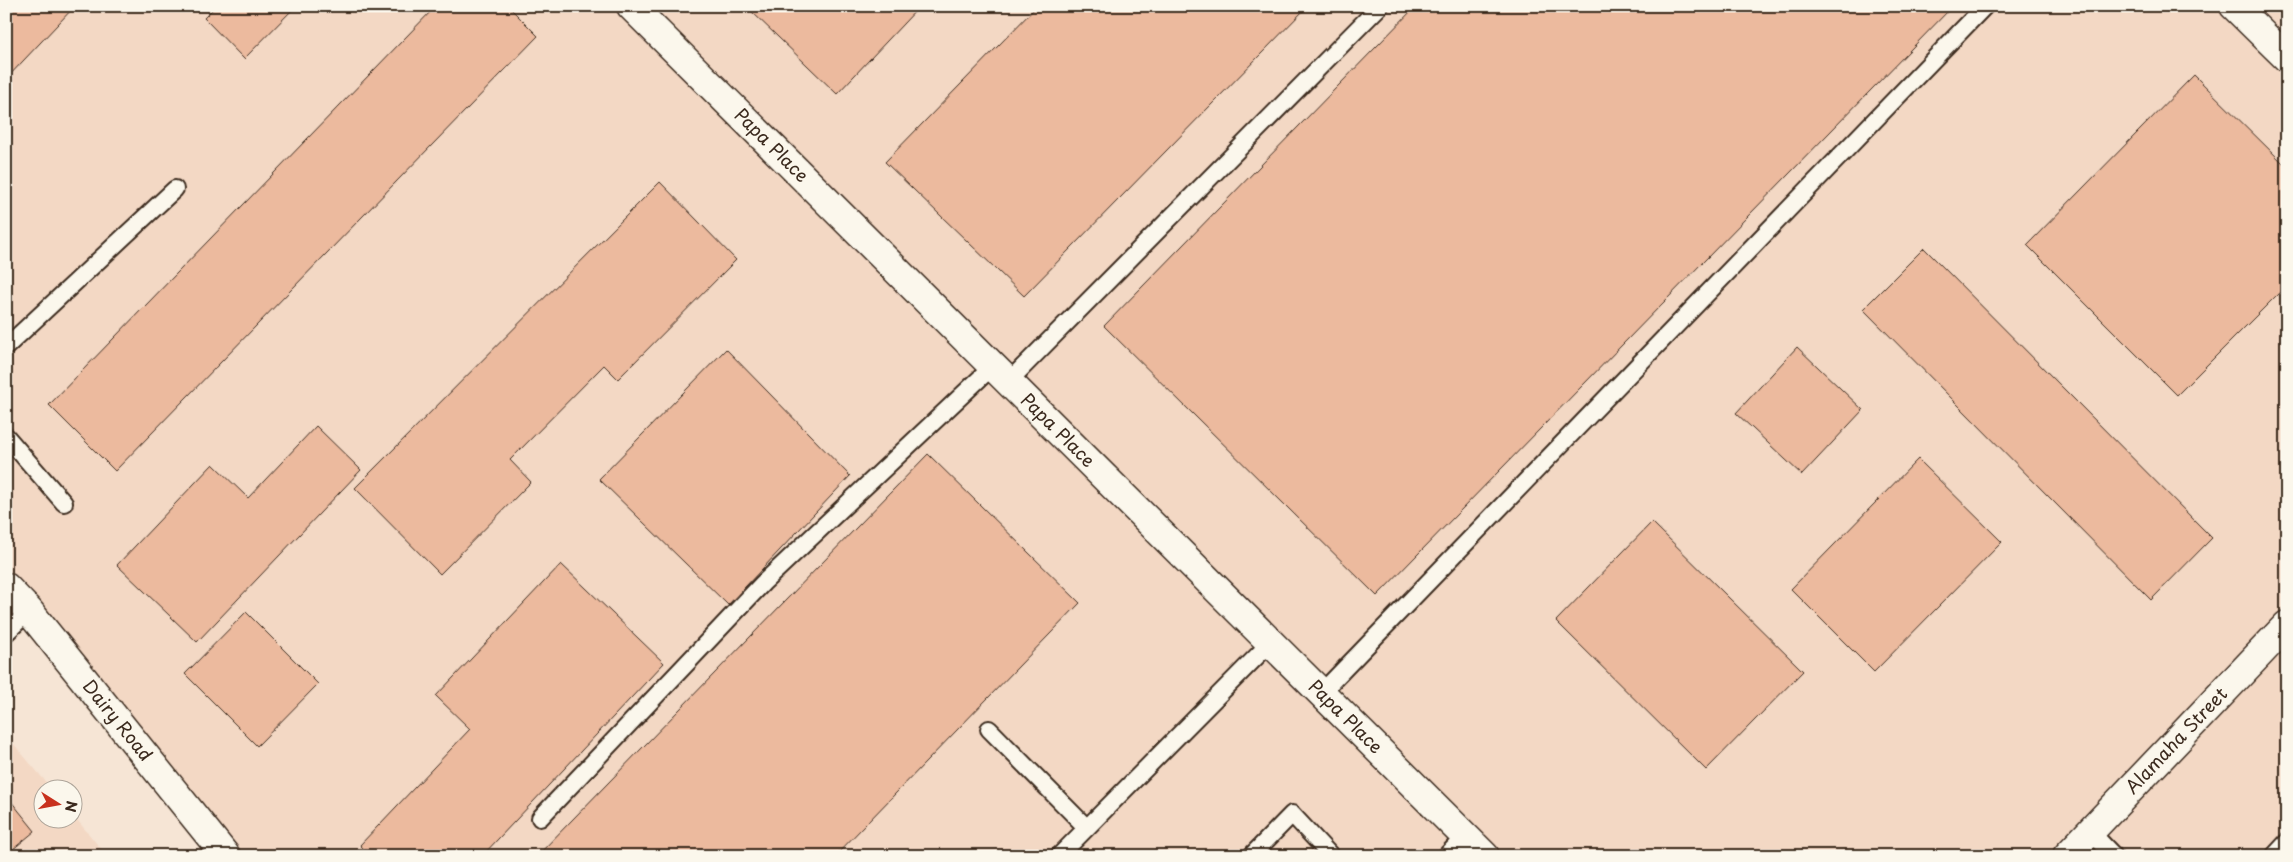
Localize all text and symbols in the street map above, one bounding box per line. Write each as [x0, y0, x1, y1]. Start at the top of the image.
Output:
street label: Papa Place [729, 101, 816, 188]
street label: Papa Place [1015, 386, 1102, 473]
street label: Dairy Road [77, 673, 160, 766]
street label: Papa Place [1303, 673, 1390, 759]
street label: Alamaha Street [2118, 681, 2233, 799]
north arrow [32, 780, 82, 830]
text: N [60, 799, 83, 814]

